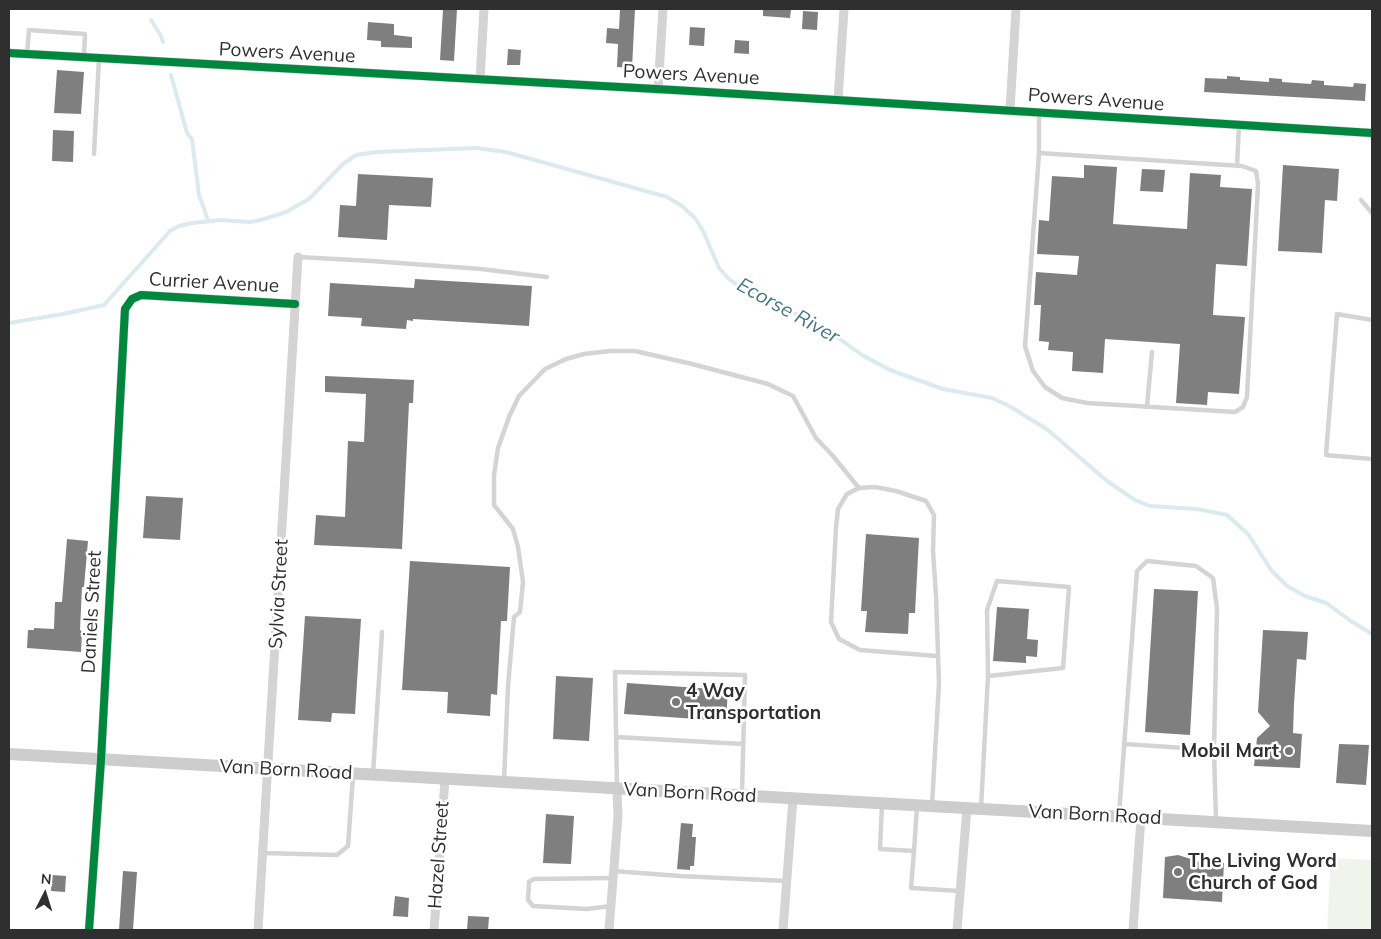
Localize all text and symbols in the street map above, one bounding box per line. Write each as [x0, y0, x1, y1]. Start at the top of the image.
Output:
street label: Powers Avenue [218, 38, 356, 68]
street label: Powers Avenue [622, 60, 760, 90]
street label: Powers Avenue [1027, 84, 1165, 116]
street label: Currier Avenue [148, 268, 280, 298]
water label: Ecorse River [733, 273, 843, 349]
street label: Sylvia Street [265, 539, 293, 649]
street label: Daniels Street [77, 550, 107, 674]
place label: 4 Way Transportation [686, 680, 821, 724]
marker: 4 Way Transportation [670, 696, 682, 708]
place label: Mobil Mart [1181, 740, 1279, 762]
marker: Mobil Mart [1283, 745, 1295, 757]
street label: Van Born Road [219, 755, 353, 785]
street label: Van Born Road [623, 778, 757, 808]
street label: Hazel Street [424, 800, 454, 910]
street label: Van Born Road [1028, 800, 1162, 830]
place label: The Living Word Church of God [1188, 850, 1337, 894]
marker: The Living Word Church of God [1172, 866, 1184, 878]
north arrow [20, 869, 70, 919]
text: N [40, 870, 52, 888]

